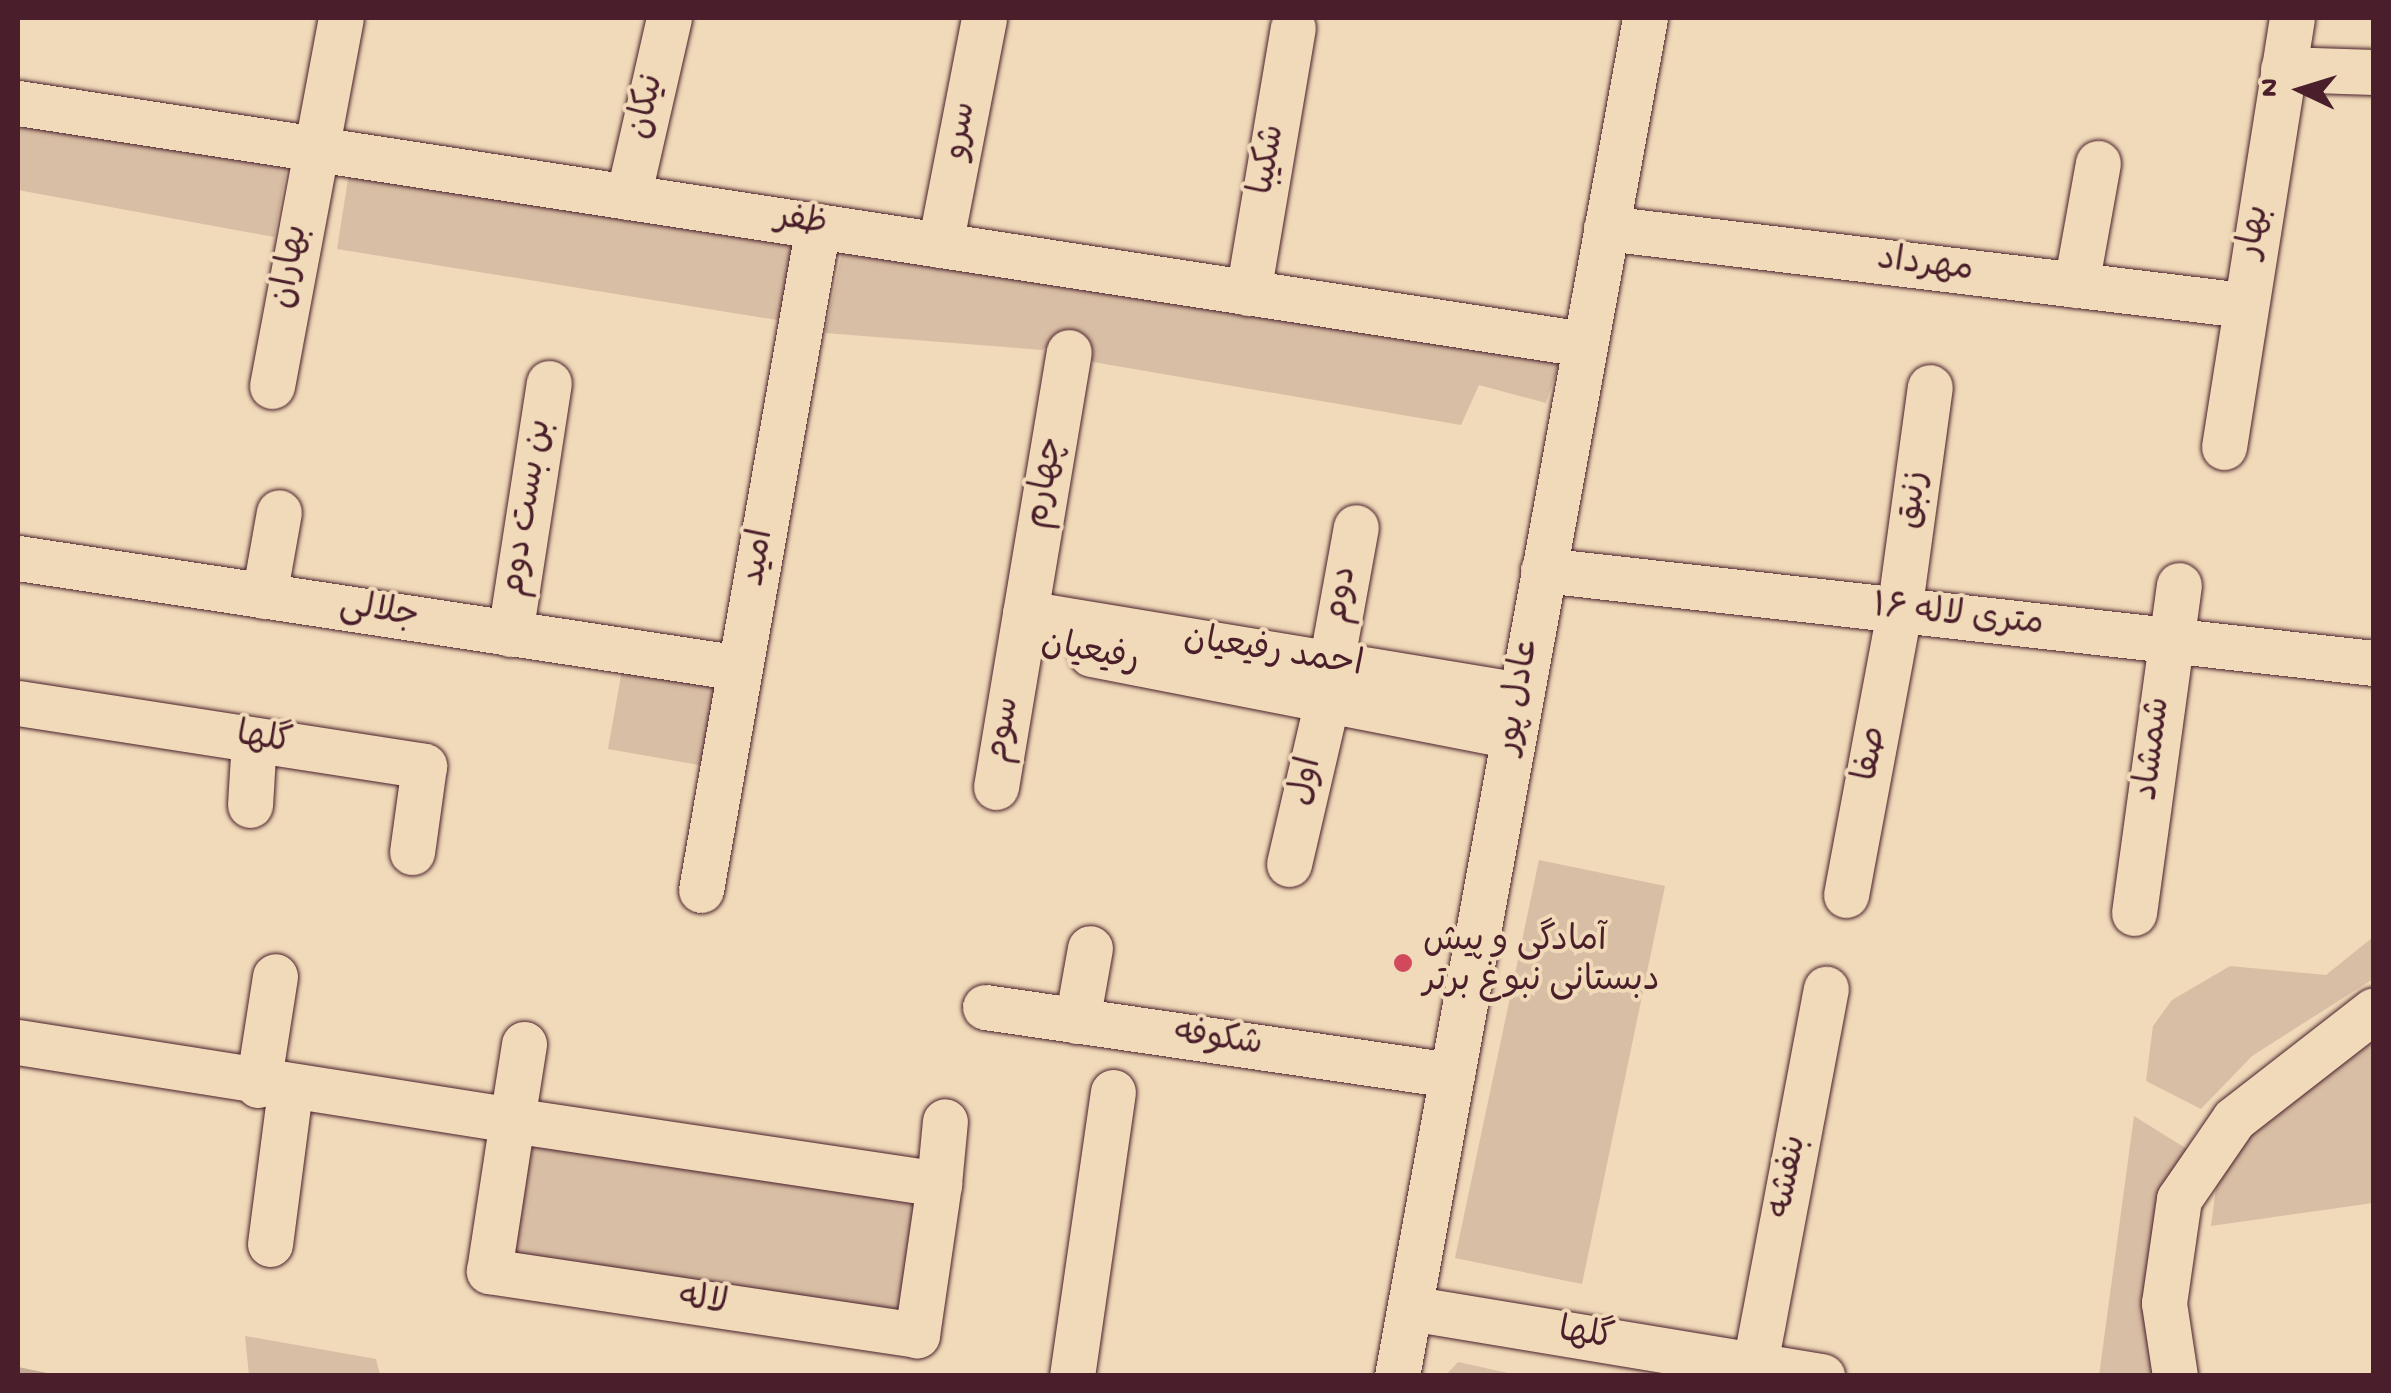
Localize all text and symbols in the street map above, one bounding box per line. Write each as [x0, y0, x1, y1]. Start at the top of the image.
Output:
north arrow [2251, 40, 2351, 140]
street label: نیکان [620, 70, 676, 144]
text: N [2253, 78, 2288, 98]
street label: سرو [936, 98, 988, 164]
street label: شکیبا [1243, 122, 1297, 198]
street label: ظفر [772, 198, 830, 248]
street label: بهار [2231, 202, 2281, 262]
street label: بهاران [264, 222, 320, 312]
street label: مهرداد [1874, 240, 1976, 294]
street label: بن بست دوم [494, 416, 564, 600]
street label: چهارم [1018, 434, 1076, 532]
street label: زنبق [1890, 468, 1940, 532]
street label: امید [734, 526, 786, 590]
street label: دوم [1317, 563, 1369, 627]
street label: جلالی [336, 586, 422, 640]
street label: ۱۶ متری لاله [1870, 588, 2046, 648]
street label: احمد رفیعیان [1180, 619, 1366, 689]
street label: رفیعیان [1037, 624, 1143, 684]
street label: عادل پور [1489, 634, 1551, 758]
street label: سوم [979, 694, 1031, 766]
street label: شمشاد [2128, 695, 2182, 803]
street label: گلها [233, 716, 295, 766]
street label: صفا [1848, 723, 1898, 785]
street label: اول [1282, 754, 1334, 810]
place label: آمادگی و پیش دبستانی نبوغ برتر [1423, 922, 1660, 1004]
marker: آمادگی و پیش دبستانی نبوغ برتر [1392, 952, 1414, 974]
street label: شکوفه [1171, 1014, 1265, 1068]
street label: بنفشه [1761, 1132, 1819, 1222]
street label: لاله [675, 1278, 731, 1328]
street label: گلها [1555, 1312, 1617, 1362]

